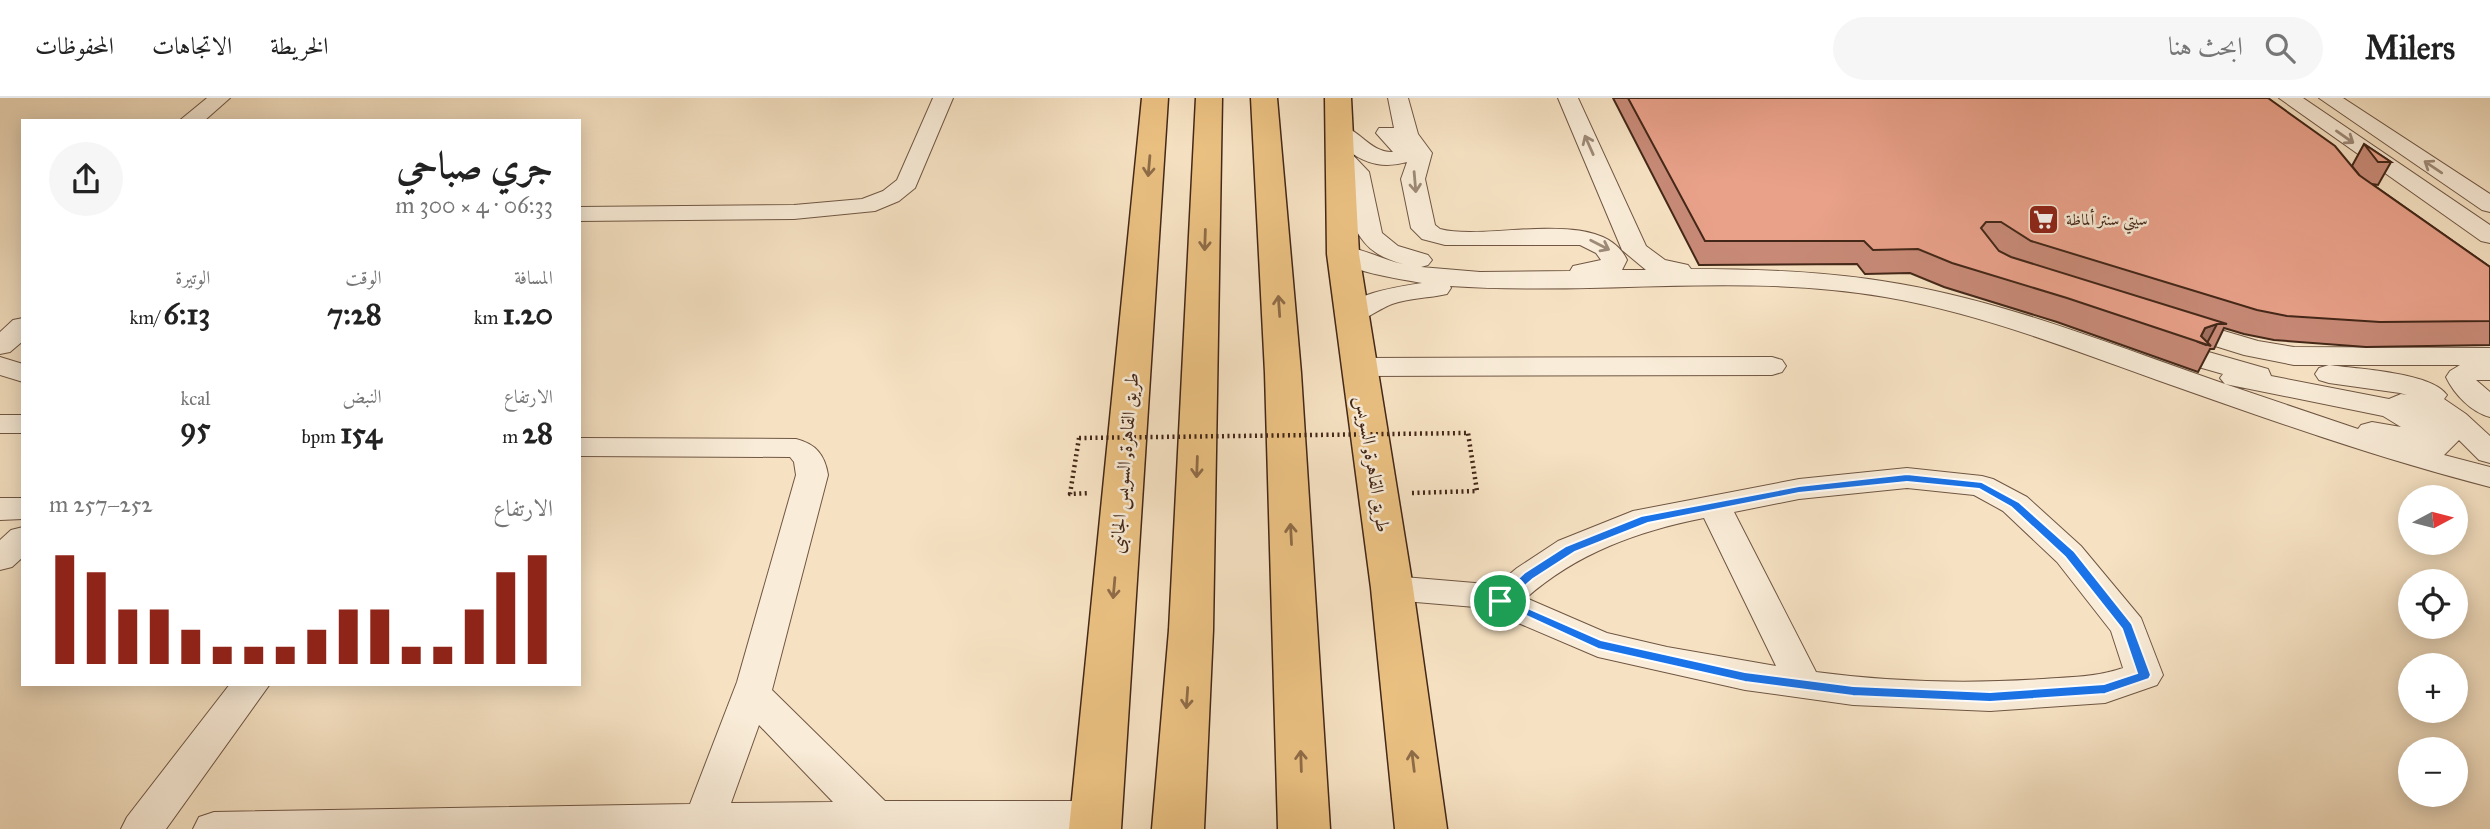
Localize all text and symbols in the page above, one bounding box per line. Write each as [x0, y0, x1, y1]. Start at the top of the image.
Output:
search box [1833, 17, 2323, 80]
text: Milers [2365, 28, 2455, 68]
icon: search [2261, 29, 2299, 67]
text: ابحث هنا [2168, 30, 2243, 62]
text: المحفوظات [35, 31, 114, 61]
text: الاتجاهات [152, 31, 232, 61]
text: الخريطة [270, 31, 329, 61]
one-way arrow [2335, 130, 2354, 144]
one-way arrow [1582, 134, 1595, 156]
button: share [49, 142, 123, 216]
text: جري صباحي [396, 142, 553, 188]
one-way arrow [1142, 154, 1155, 177]
one-way arrow [2424, 160, 2443, 174]
one-way arrow [1409, 170, 1422, 193]
text: 06:33 · 4 × 300 m [395, 191, 553, 219]
supermarket icon: سيتي سنتر ألماظة [2026, 202, 2060, 236]
place label: سيتي سنتر ألماظة [2066, 208, 2148, 235]
one-way arrow [1198, 228, 1211, 251]
one-way arrow [1589, 239, 1609, 253]
text: الوتيرة [175, 266, 210, 289]
text: الوقت [345, 266, 382, 289]
text: المسافة [514, 266, 553, 289]
one-way arrow [1272, 295, 1285, 318]
text: 6:13 [164, 296, 210, 332]
text: 7:28 [327, 296, 382, 332]
text: 1.20 [503, 296, 553, 332]
text: /km [130, 306, 164, 329]
text: km [474, 306, 503, 329]
street label: طريق القاهرة, السويس الجانبى [1105, 372, 1145, 555]
text: النبض [343, 385, 382, 408]
text: الارتفاع [504, 385, 553, 408]
text: kcal [180, 387, 210, 410]
street label: طريق القاهرة, السويس [1349, 394, 1395, 534]
text: 95 [180, 410, 210, 446]
text: 154 [340, 415, 382, 451]
text: 28 [522, 415, 553, 451]
text: bpm [301, 425, 340, 448]
text: m [502, 425, 522, 448]
one-way arrow [1190, 455, 1203, 478]
north arrow [2398, 485, 2468, 555]
map controls [2398, 485, 2468, 807]
text: 252–257 m [49, 490, 153, 518]
text: الارتفاع [493, 494, 553, 522]
one-way arrow [1285, 522, 1298, 545]
button: locate [2398, 569, 2468, 639]
pin [1470, 571, 1530, 631]
one-way arrow [1107, 576, 1120, 599]
icon: arrive [1481, 582, 1519, 620]
button: + [2398, 653, 2468, 723]
one-way arrow [1180, 687, 1193, 709]
button: − [2398, 737, 2468, 807]
one-way arrow [1295, 750, 1308, 773]
one-way arrow [1406, 750, 1419, 773]

